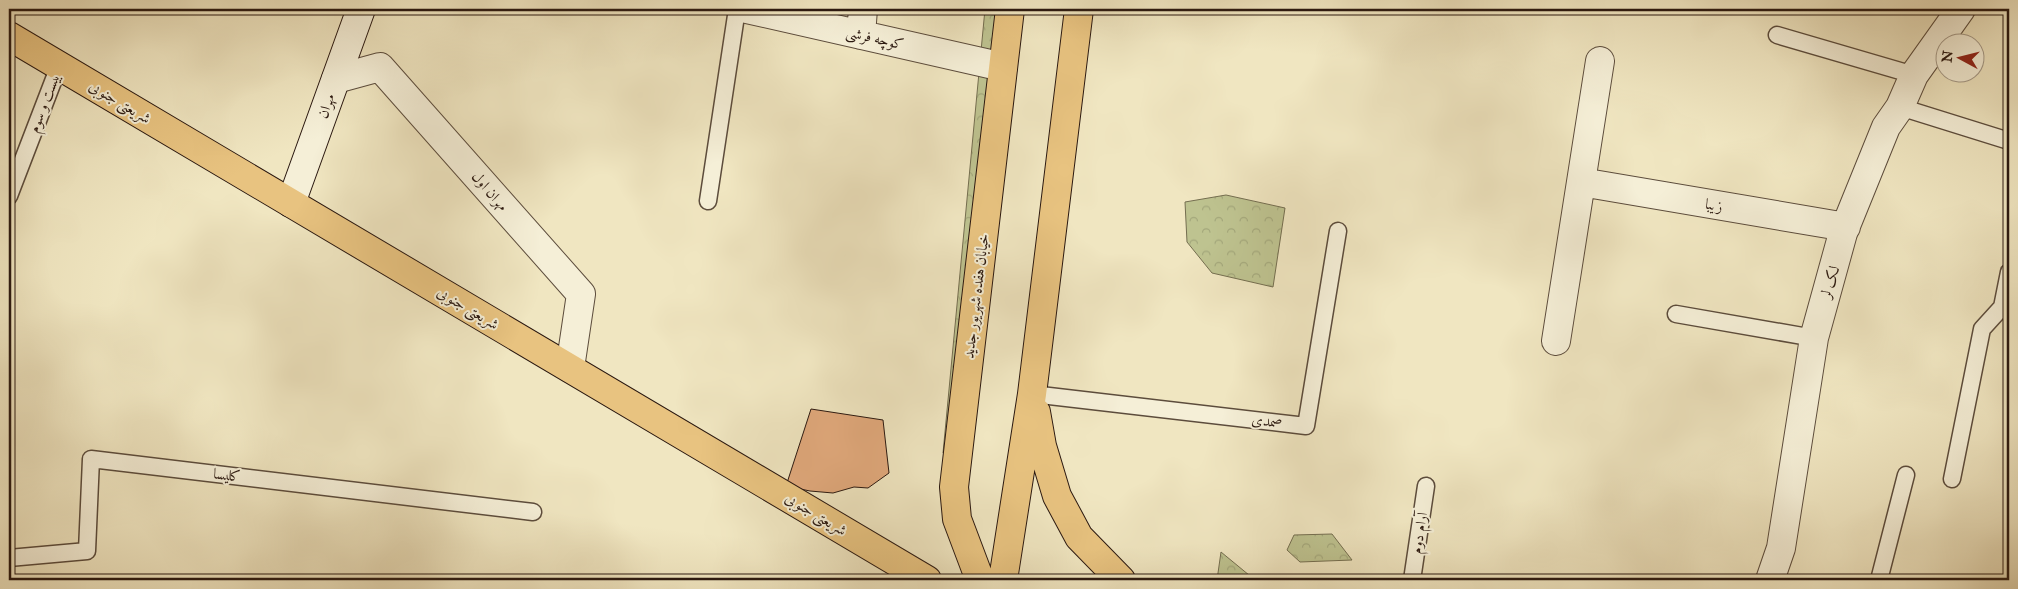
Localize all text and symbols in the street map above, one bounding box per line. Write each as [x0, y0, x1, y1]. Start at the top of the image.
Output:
street label: کوچه فرشی [844, 23, 906, 55]
north arrow [1936, 32, 1986, 82]
text: N [1938, 49, 1957, 63]
street label: بیست و سوم [25, 71, 67, 137]
street label: شریعتی جنوبی [85, 77, 154, 129]
street label: مهران [313, 91, 340, 121]
street label: مهران اول [467, 168, 512, 215]
street label: زیبا [1704, 195, 1724, 216]
street label: خیابان هفده شهریور جدید [959, 233, 994, 360]
street label: لک لر [1816, 264, 1843, 302]
street label: شریعتی جنوبی [433, 283, 502, 335]
street label: صمدی [1251, 410, 1283, 432]
street label: کلیسا [212, 464, 242, 486]
street label: شریعتی جنوبی [781, 489, 850, 541]
street label: آرام دوم [1407, 509, 1435, 556]

